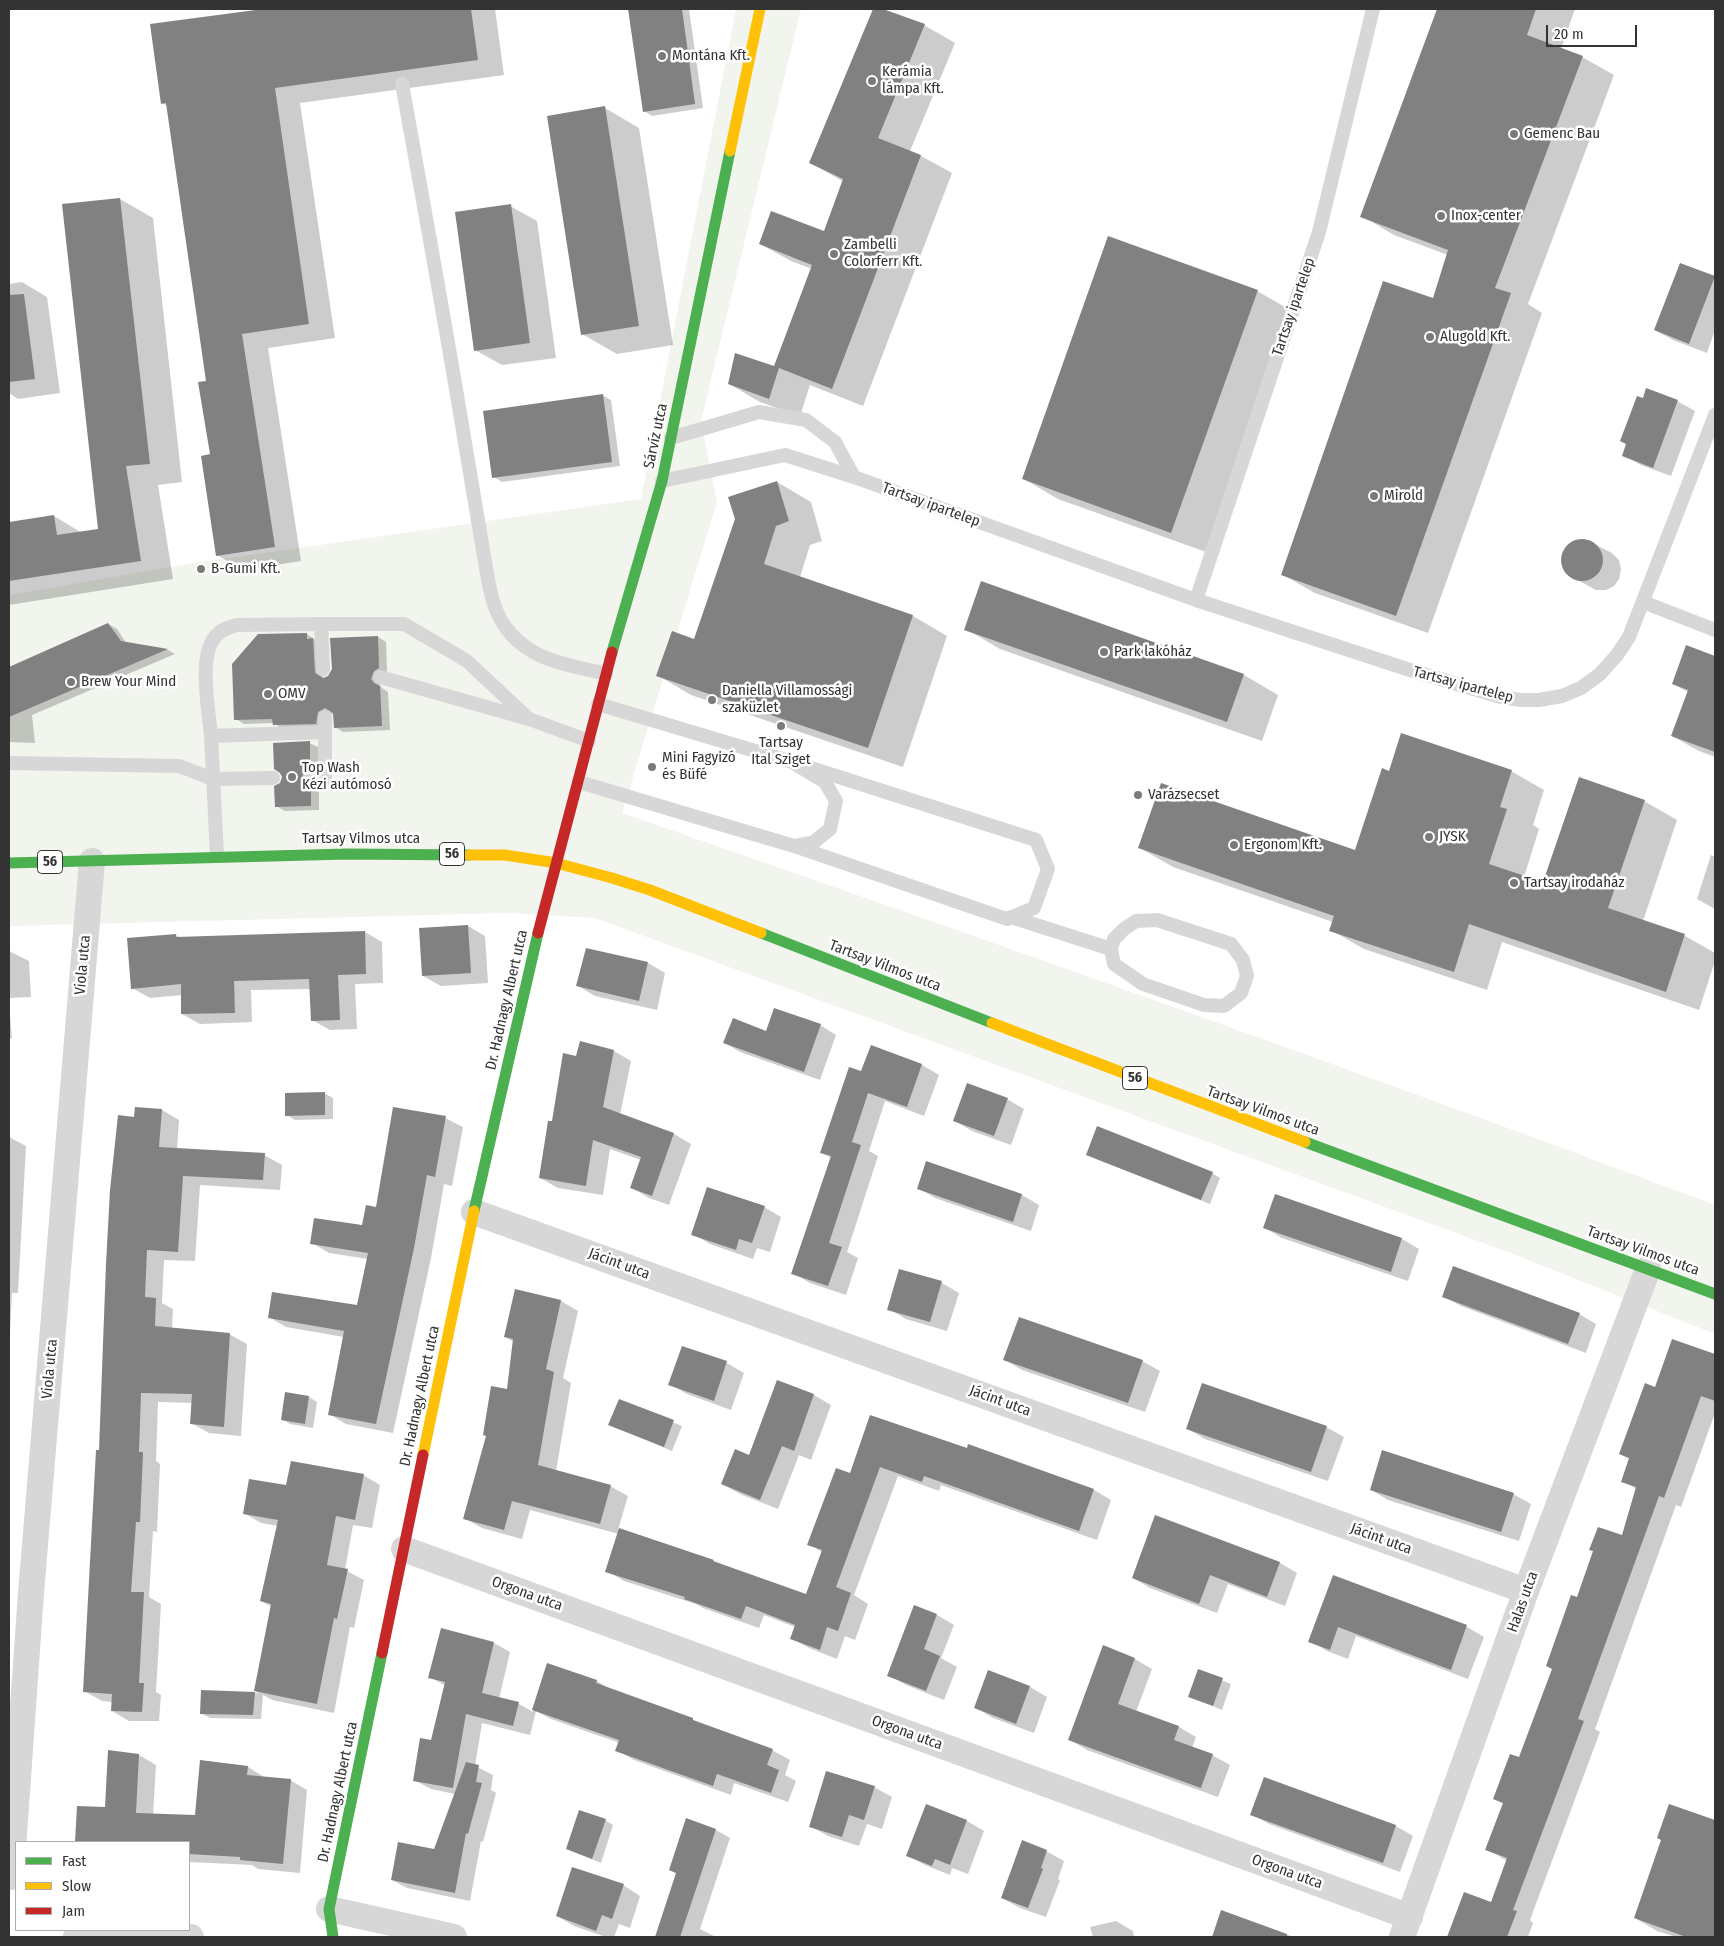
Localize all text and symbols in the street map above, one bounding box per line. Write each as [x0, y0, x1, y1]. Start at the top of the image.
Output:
scale bar [1549, 15, 1640, 47]
text: 20 m [1554, 25, 1584, 43]
place label: Montána Kft. [672, 47, 750, 65]
marker: Montána Kft. [656, 50, 668, 62]
place label: Kerámia lámpa Kft. [882, 63, 944, 98]
marker: Kerámia lámpa Kft. [866, 75, 878, 87]
place label: Gemenc Bau [1524, 125, 1600, 143]
marker: Gemenc Bau [1508, 128, 1520, 140]
place label: Inox-center [1451, 207, 1521, 225]
marker: Inox-center [1435, 210, 1447, 222]
place label: Zambelli Colorferr Kft. [844, 236, 923, 271]
marker: Zambelli Colorferr Kft. [828, 248, 840, 260]
street label: Tartsay ipartelep [1269, 255, 1319, 359]
place label: Alugold Kft. [1440, 328, 1510, 346]
marker: Alugold Kft. [1424, 331, 1436, 343]
street label: Sárvíz utca [640, 402, 672, 470]
street label: Tartsay ipartelep [880, 479, 982, 531]
place label: Mirold [1384, 487, 1423, 505]
marker: Mirold [1368, 490, 1380, 502]
place label: B-Gumi Kft. [211, 560, 280, 578]
marker: B-Gumi Kft. [195, 563, 207, 575]
place label: Park lakóház [1114, 643, 1191, 661]
marker: Park lakóház [1098, 646, 1110, 658]
street label: Tartsay ipartelep [1411, 663, 1515, 707]
place label: Brew Your Mind [81, 673, 176, 691]
marker: Brew Your Mind [65, 676, 77, 688]
place label: Daniella Villamossági szaküzlet [722, 682, 852, 717]
place label: OMV [278, 685, 306, 703]
marker: OMV [262, 688, 274, 700]
marker: Daniella Villamossági szaküzlet [706, 694, 718, 706]
marker: Tartsay Ital Sziget [775, 720, 787, 732]
place label: Tartsay Ital Sziget [751, 734, 811, 769]
place label: Mini Fagyizó és Büfé [662, 749, 736, 784]
place label: Top Wash Kézi autómosó [302, 759, 392, 794]
marker: Mini Fagyizó és Büfé [646, 761, 658, 773]
marker: Top Wash Kézi autómosó [286, 771, 298, 783]
place label: Varázsecset [1148, 786, 1219, 804]
marker: Varázsecset [1132, 789, 1144, 801]
place label: JYSK [1439, 828, 1466, 846]
street label: Tartsay Vilmos utca [302, 830, 420, 848]
marker: JYSK [1423, 831, 1435, 843]
place label: Ergonom Kft. [1244, 836, 1322, 854]
marker: Ergonom Kft. [1228, 839, 1240, 851]
road number: 56 [440, 842, 464, 866]
road number: 56 [38, 850, 62, 874]
place label: Tartsay irodaház [1524, 874, 1624, 892]
marker: Tartsay irodaház [1508, 877, 1520, 889]
street label: Dr. Hadnagy Albert utca [482, 928, 532, 1072]
street label: Viola utca [71, 934, 95, 996]
street label: Tartsay Vilmos utca [827, 936, 943, 996]
road number: 56 [1122, 1066, 1148, 1090]
street label: Tartsay Vilmos utca [1204, 1082, 1322, 1140]
street label: Tartsay Vilmos utca [1584, 1222, 1702, 1280]
street label: Jácint utca [586, 1245, 652, 1283]
street label: Dr. Hadnagy Albert utca [396, 1324, 444, 1468]
street label: Viola utca [38, 1338, 62, 1400]
street label: Jácint utca [967, 1382, 1033, 1420]
street label: Jácint utca [1348, 1520, 1414, 1558]
street label: Halas utca [1504, 1569, 1542, 1635]
street label: Orgona utca [489, 1573, 565, 1615]
street label: Orgona utca [869, 1712, 945, 1754]
street label: Dr. Hadnagy Albert utca [314, 1720, 362, 1864]
legend [15, 1841, 190, 1931]
street label: Orgona utca [1249, 1851, 1325, 1893]
text: Fast [62, 1852, 86, 1870]
text: Slow [62, 1877, 91, 1895]
text: Jam [62, 1902, 85, 1920]

